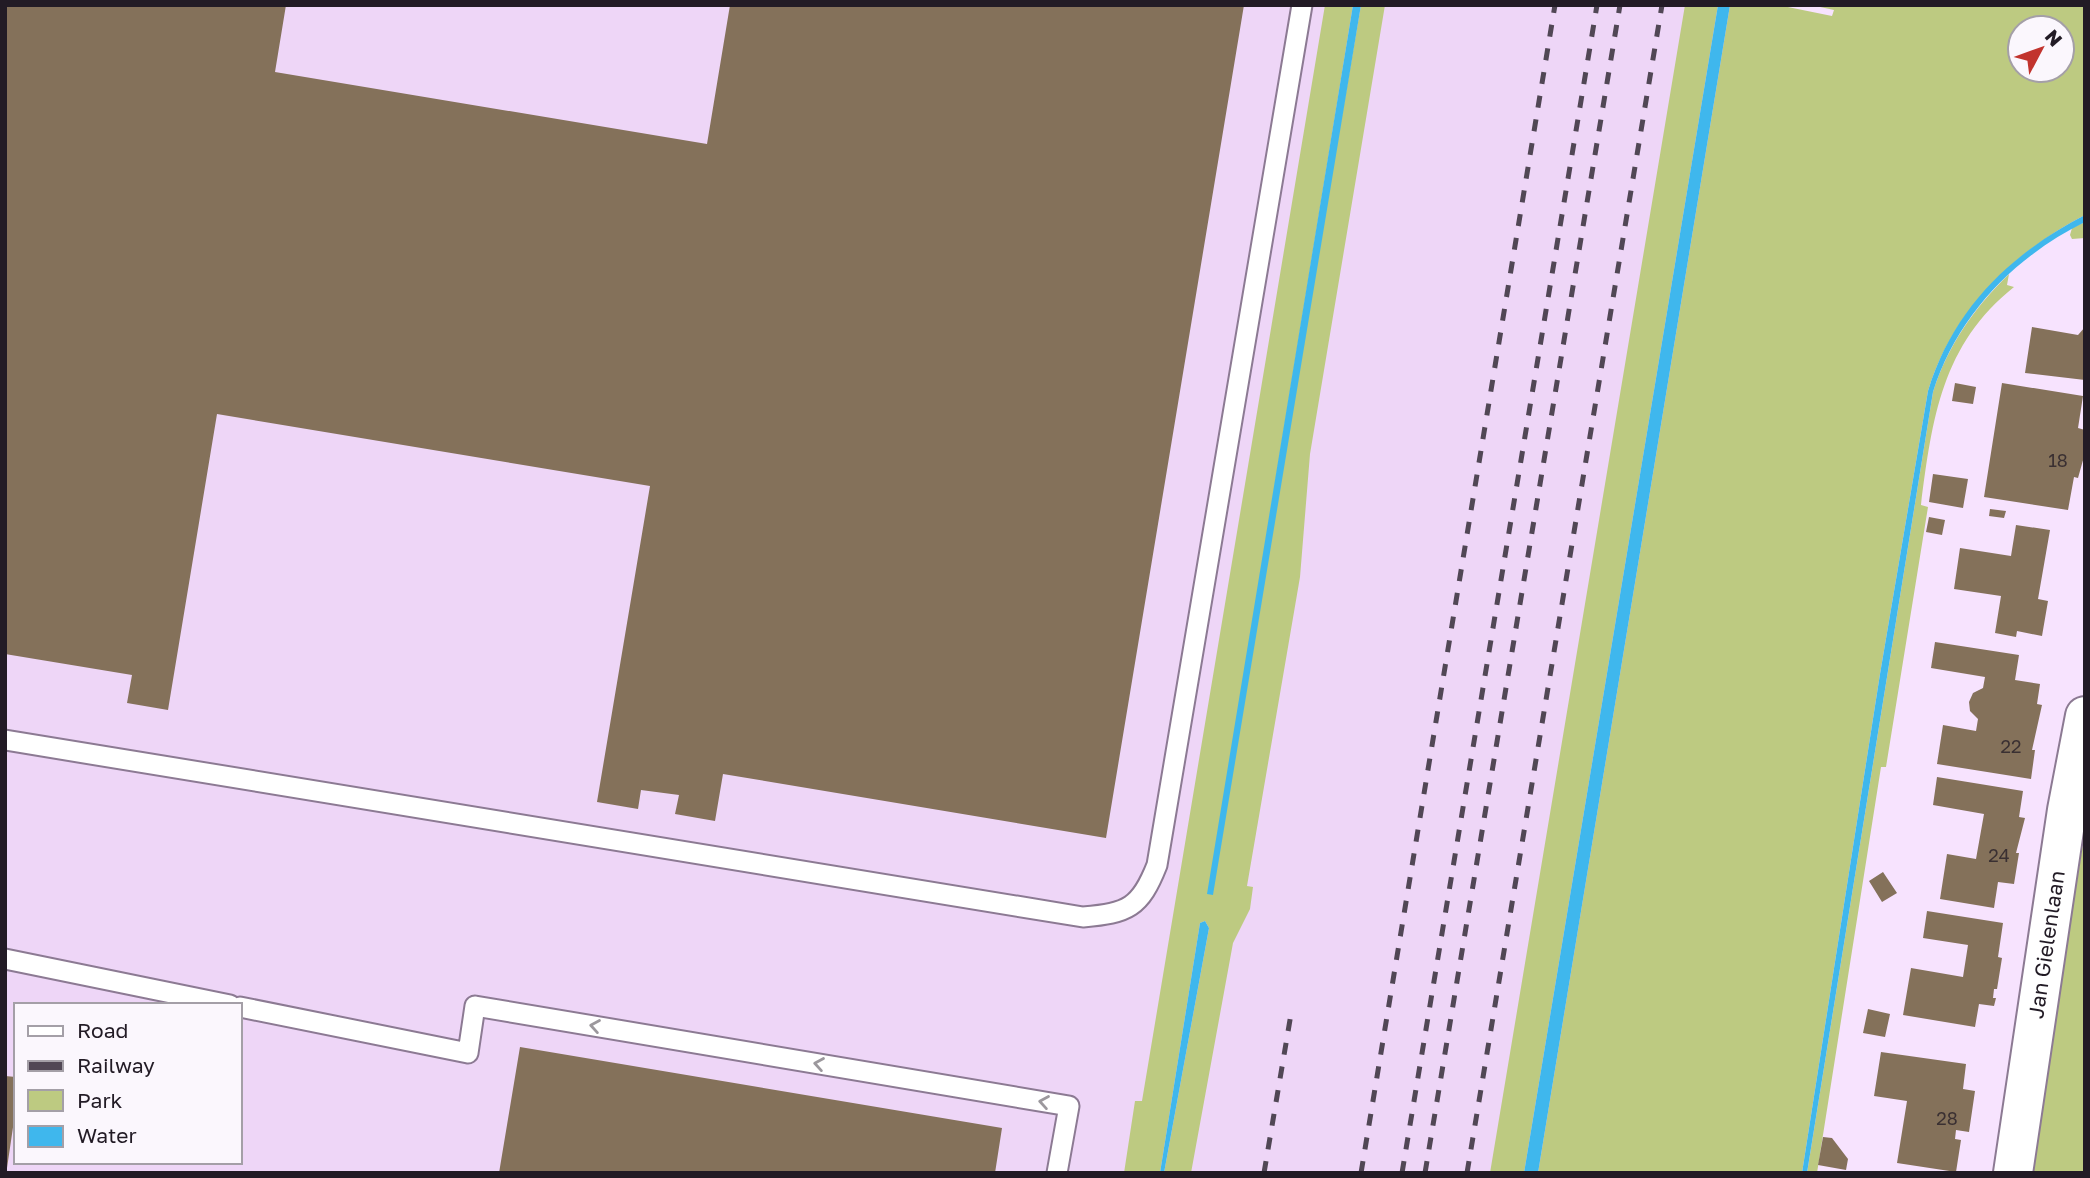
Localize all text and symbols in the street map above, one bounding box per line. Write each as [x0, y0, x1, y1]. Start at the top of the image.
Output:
north arrow [2006, 14, 2076, 84]
text: N [2041, 25, 2068, 51]
house number: 18 [2048, 449, 2068, 471]
house number: 22 [2001, 735, 2021, 757]
house number: 24 [1988, 844, 2010, 866]
street label: Jan Gielenlaan [2022, 869, 2070, 1020]
legend [14, 1003, 242, 1164]
text: Road [77, 1017, 128, 1043]
one-way arrow [589, 1019, 601, 1034]
text: Railway [77, 1052, 155, 1078]
one-way arrow [813, 1057, 825, 1072]
text: Park [77, 1087, 123, 1113]
one-way arrow [1038, 1095, 1049, 1110]
house number: 28 [1936, 1107, 1958, 1129]
text: Water [77, 1122, 137, 1148]

